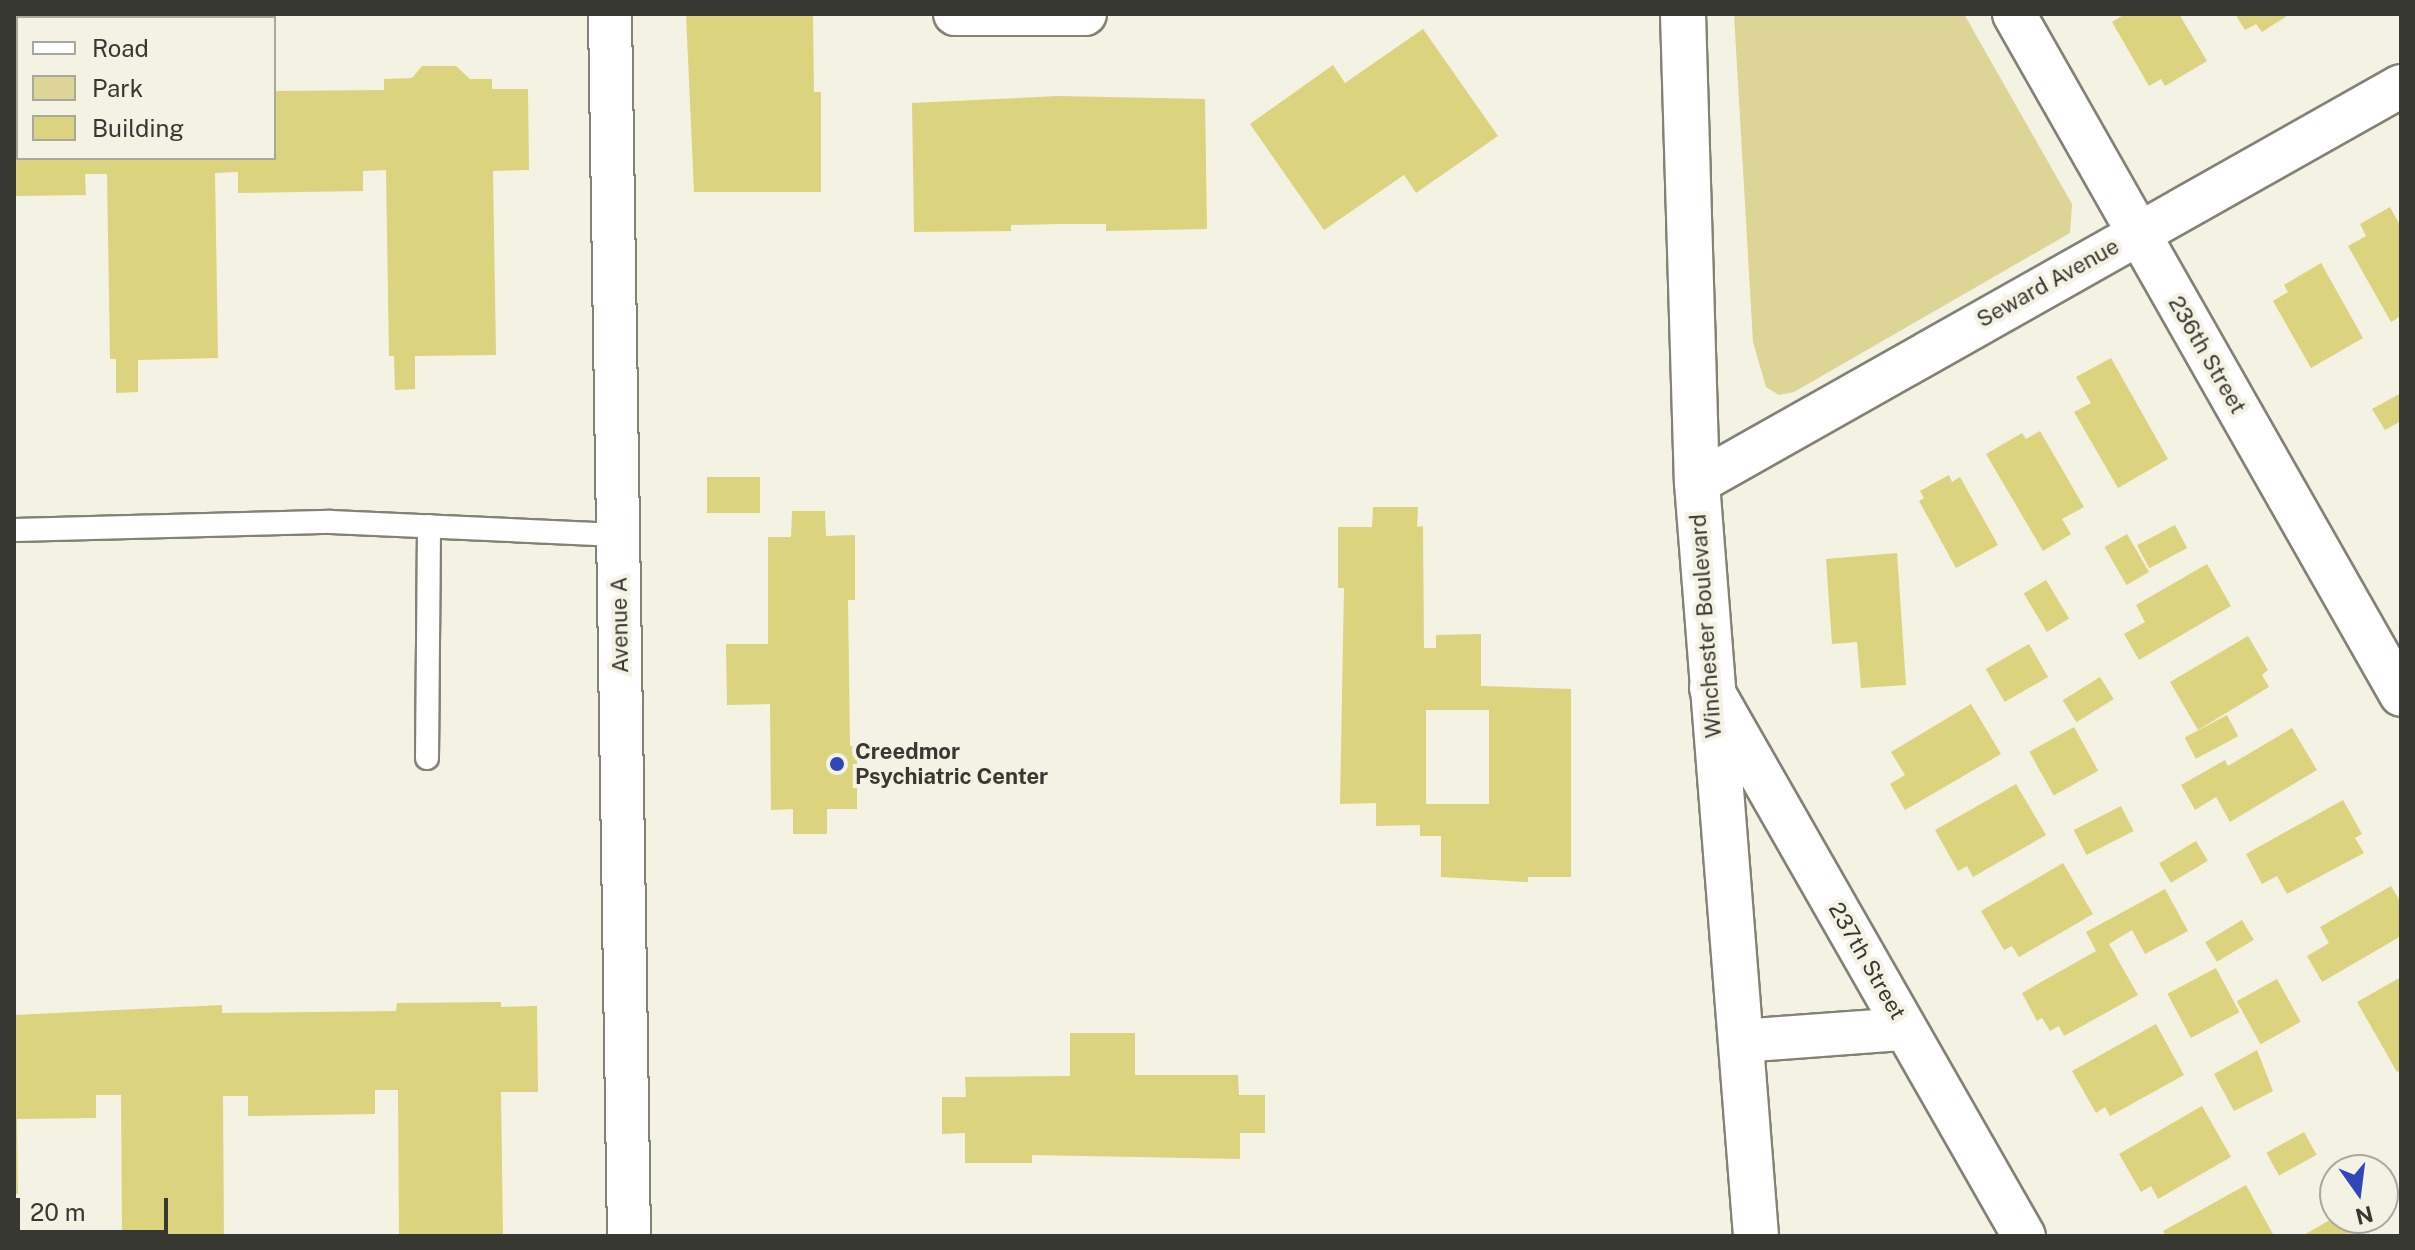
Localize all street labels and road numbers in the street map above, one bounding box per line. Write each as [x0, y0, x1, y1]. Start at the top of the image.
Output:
street label: Seward Avenue [1972, 233, 2124, 333]
street label: 236th Street [2163, 292, 2251, 418]
street label: Winchester Boulevard [1685, 513, 1727, 739]
street label: Avenue A [606, 577, 634, 673]
street label: 237th Street [1823, 898, 1911, 1024]

